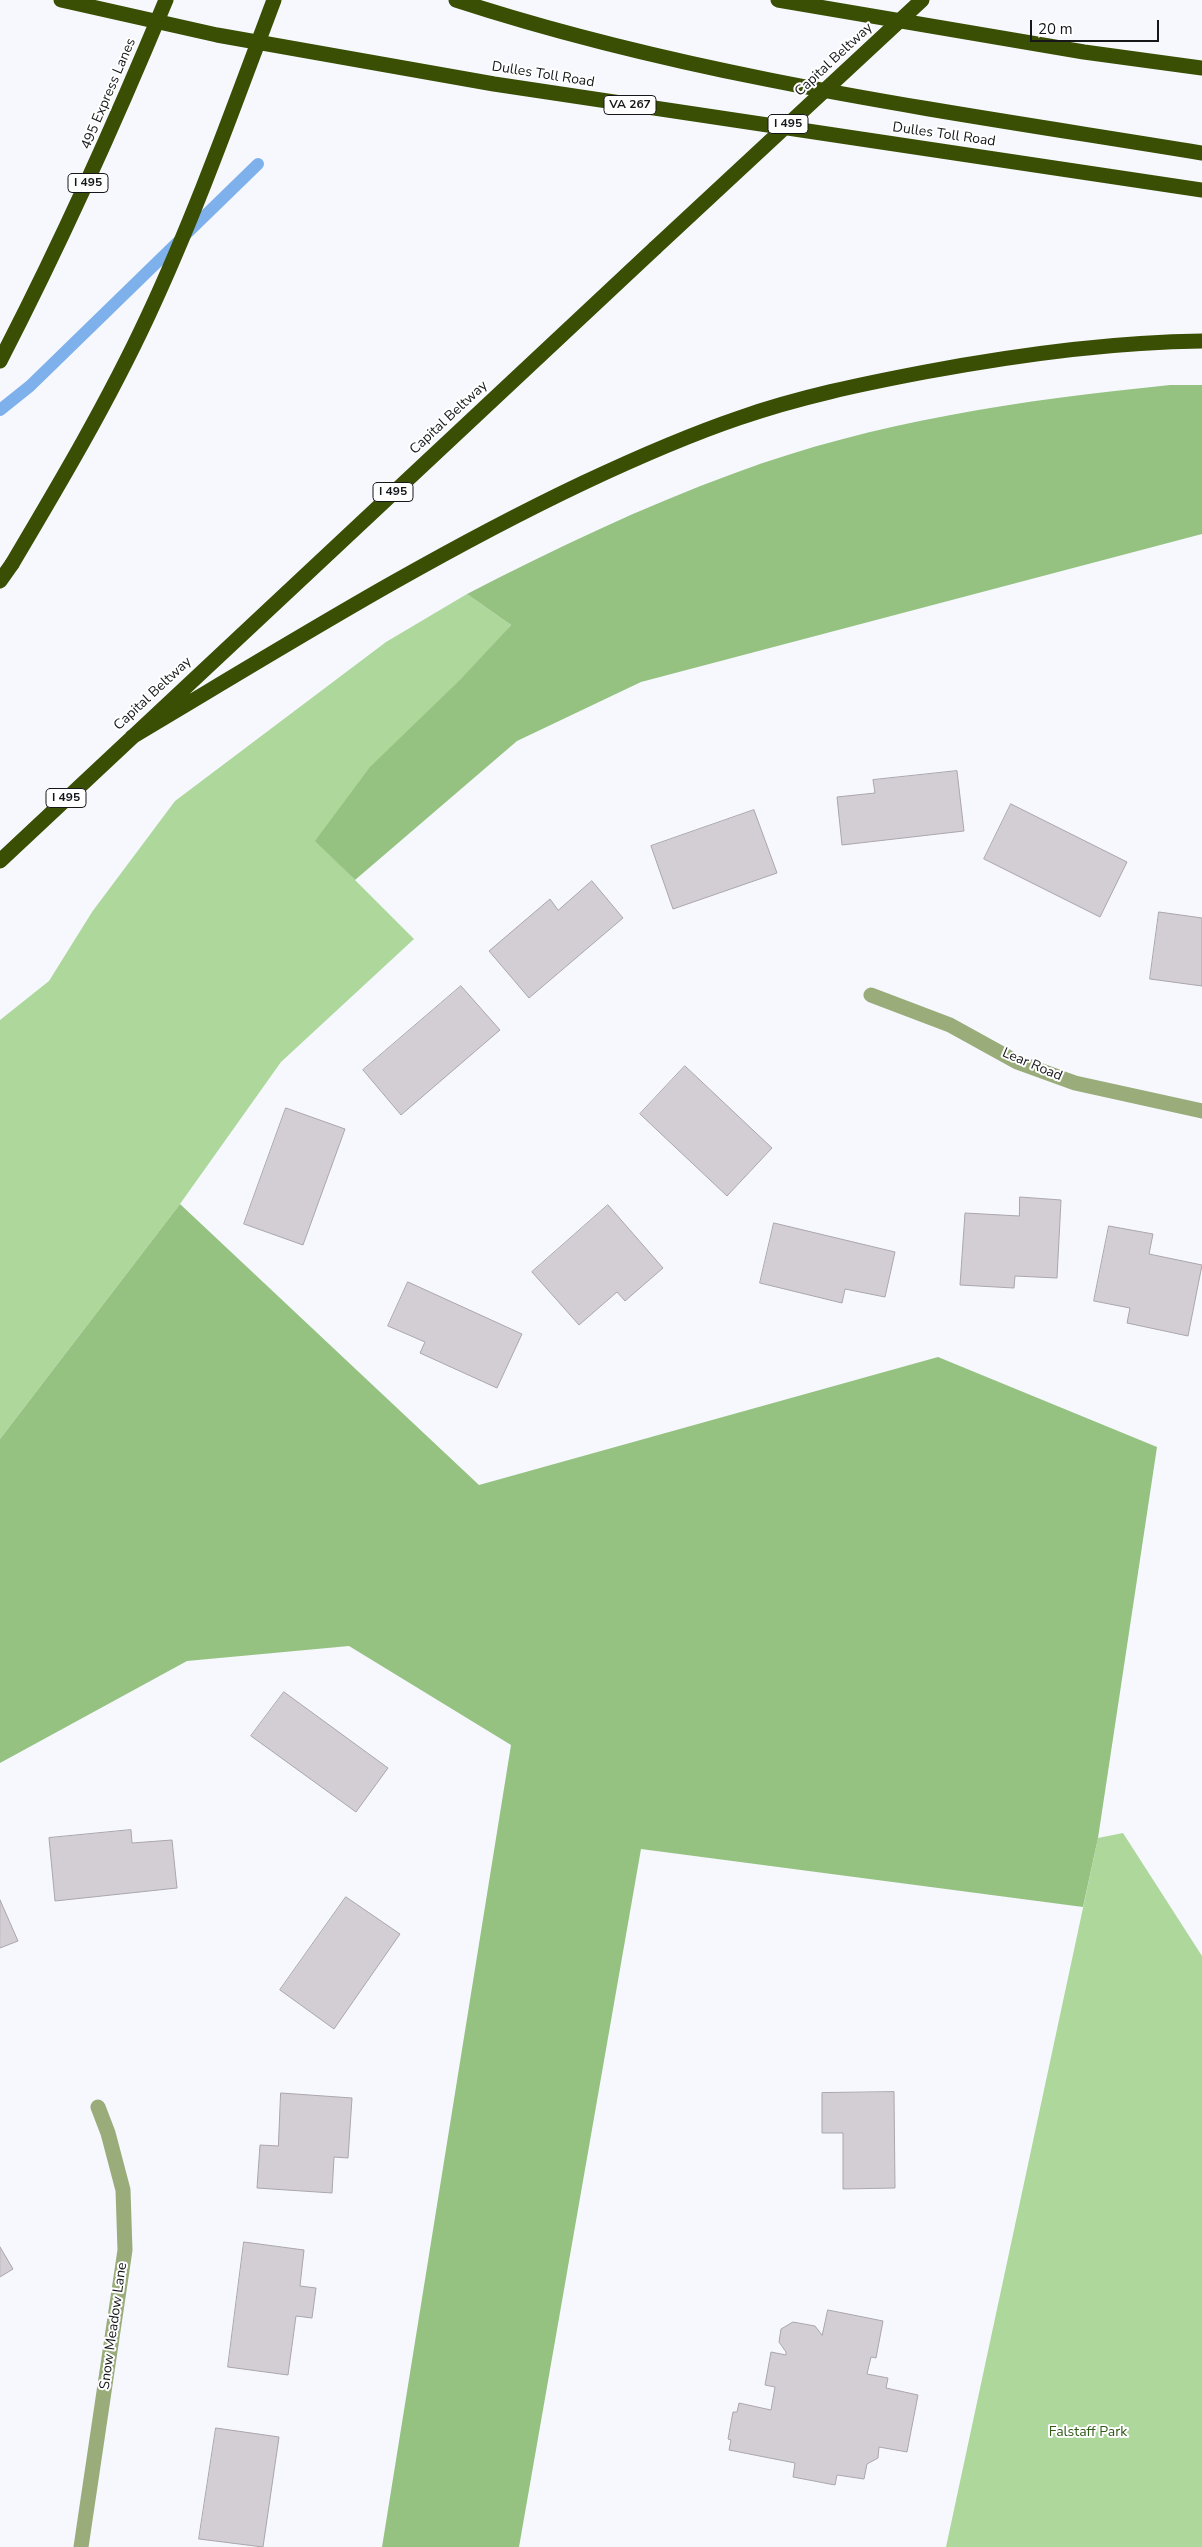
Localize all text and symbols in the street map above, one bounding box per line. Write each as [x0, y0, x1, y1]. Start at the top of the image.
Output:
scale bar [1032, 10, 1161, 42]
text: 20 m [1038, 19, 1073, 39]
street label: Capital Beltway [792, 20, 876, 100]
street label: 495 Express Lanes [78, 36, 140, 152]
street label: Dulles Toll Road [490, 59, 596, 91]
road number: VA 267 [604, 96, 656, 114]
road number: I 495 [768, 115, 808, 134]
street label: Dulles Toll Road [891, 119, 997, 151]
road number: I 495 [68, 174, 108, 192]
street label: Capital Beltway [407, 378, 491, 458]
road number: I 495 [373, 482, 413, 502]
street label: Capital Beltway [111, 654, 195, 734]
road number: I 495 [46, 788, 86, 808]
street label: Lear Road [999, 1045, 1065, 1085]
street label: Snow Meadow Lane [97, 2261, 131, 2391]
park label: Falstaff Park [1049, 2425, 1127, 2441]

